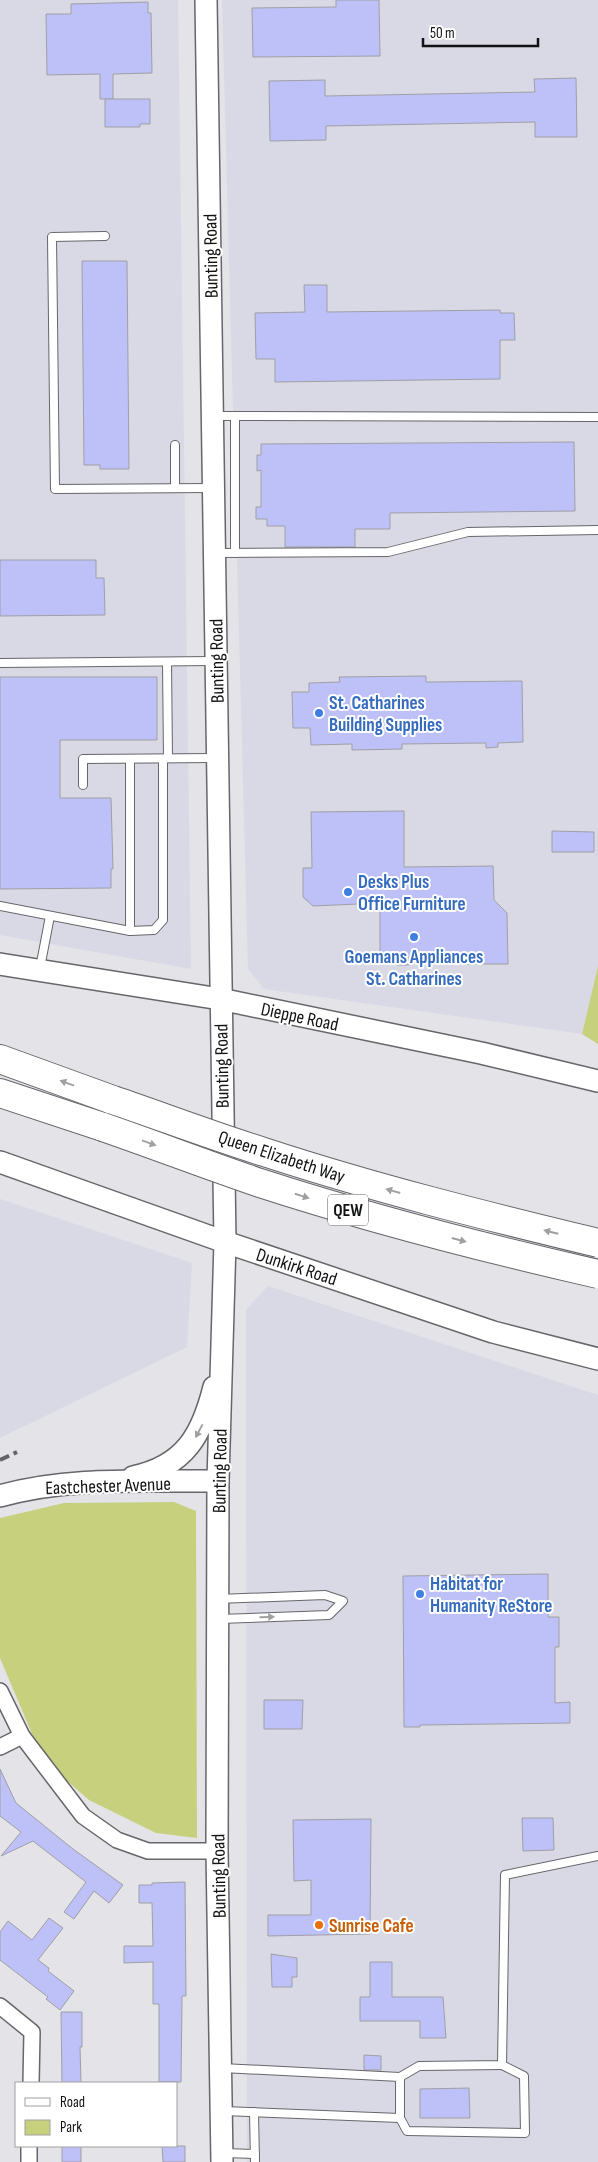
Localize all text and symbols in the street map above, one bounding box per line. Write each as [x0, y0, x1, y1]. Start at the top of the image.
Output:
scale bar [423, 15, 538, 47]
text: 50 m [430, 24, 455, 43]
street label: Bunting Road [199, 214, 224, 298]
street label: Bunting Road [205, 619, 230, 703]
place label: St. Catharines Building Supplies [329, 692, 442, 737]
marker: St. Catharines Building Supplies [313, 707, 325, 719]
place label: Desks Plus Office Furniture [358, 871, 466, 916]
marker: Desks Plus Office Furniture [342, 886, 354, 898]
marker: Goemans Appliances St. Catharines [408, 931, 420, 943]
place label: Goemans Appliances St. Catharines [345, 946, 483, 991]
street label: Dieppe Road [259, 998, 341, 1037]
street label: Bunting Road [210, 1024, 235, 1108]
one-way arrow [59, 1079, 74, 1087]
street label: Queen Elizabeth Way [215, 1126, 348, 1189]
one-way arrow [141, 1140, 156, 1147]
one-way arrow [386, 1187, 401, 1195]
one-way arrow [295, 1192, 310, 1200]
road number: QEW [328, 1194, 368, 1226]
one-way arrow [543, 1228, 558, 1236]
one-way arrow [451, 1236, 466, 1244]
street label: Dunkirk Road [253, 1244, 340, 1291]
one-way arrow [195, 1423, 203, 1438]
street label: Bunting Road [208, 1429, 233, 1513]
street label: Eastchester Avenue [45, 1473, 171, 1500]
place label: Habitat for Humanity ReStore [430, 1573, 552, 1618]
marker: Habitat for Humanity ReStore [414, 1588, 426, 1600]
one-way arrow [259, 1613, 275, 1621]
street label: Bunting Road [207, 1834, 232, 1918]
place label: Sunrise Cafe [329, 1915, 414, 1938]
marker: Sunrise Cafe [313, 1919, 325, 1931]
legend [15, 2082, 178, 2147]
text: Road [60, 2093, 85, 2112]
text: Park [60, 2118, 82, 2137]

